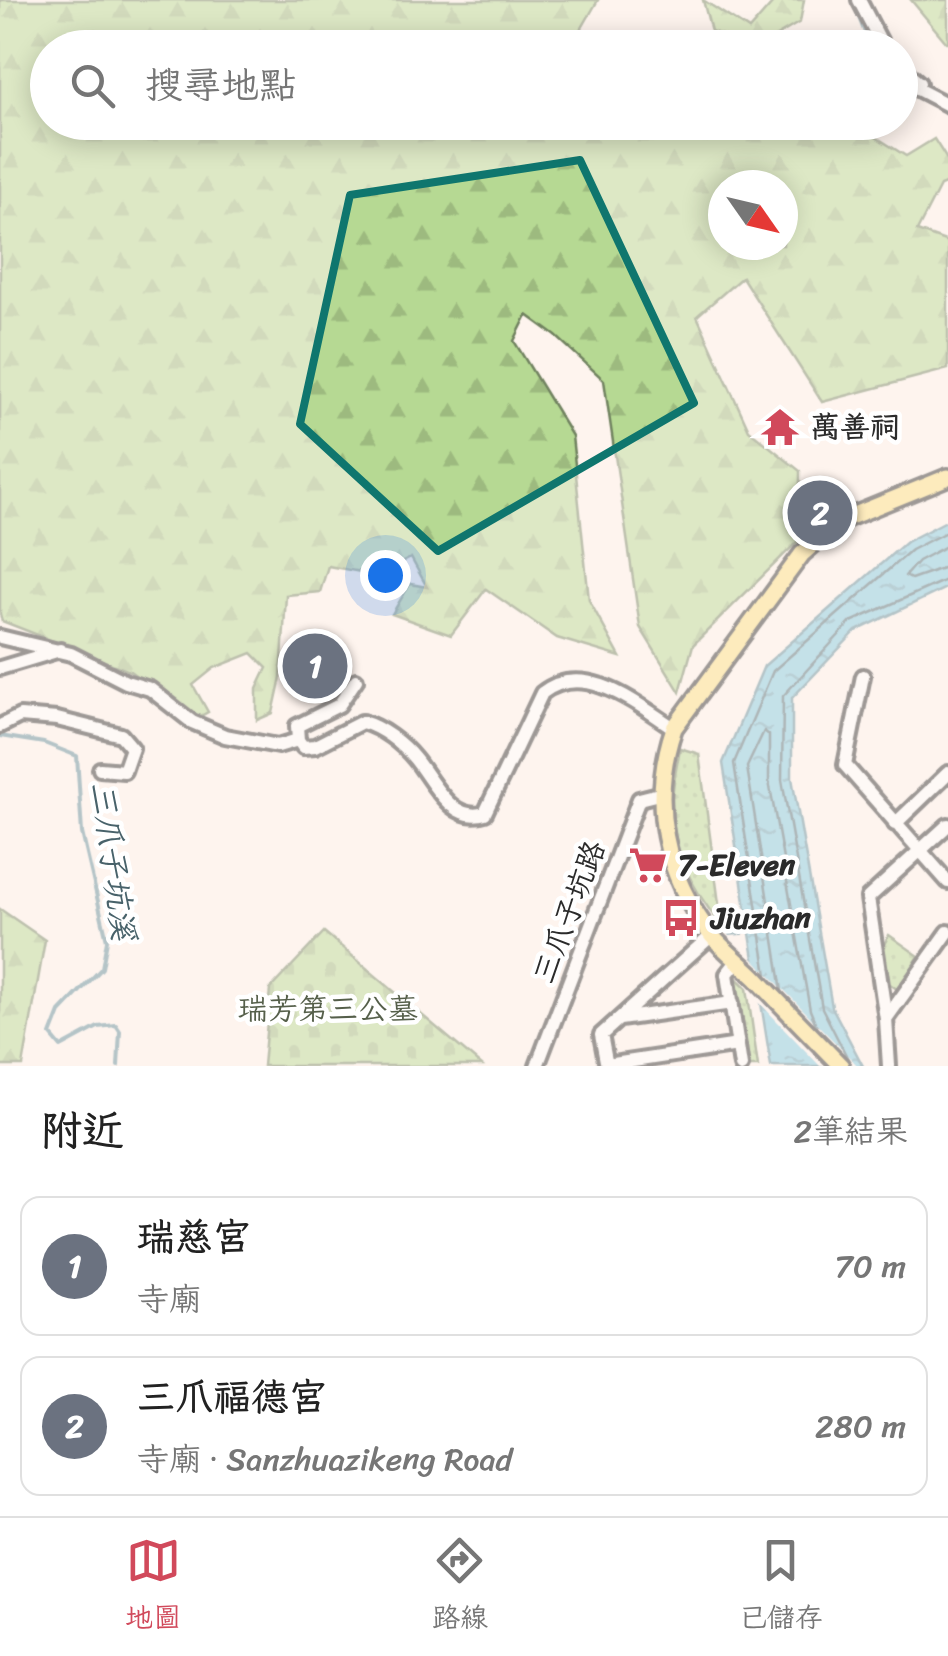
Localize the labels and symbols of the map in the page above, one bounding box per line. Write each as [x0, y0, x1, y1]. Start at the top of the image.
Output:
north arrow [708, 170, 798, 260]
place label: 萬善祠 [810, 400, 900, 454]
temple icon: 萬善祠 [759, 406, 801, 448]
pin: 2 [788, 476, 852, 550]
your location [360, 550, 411, 601]
pin: 1 [282, 628, 348, 704]
water label: 三爪子坑溪 [74, 778, 153, 946]
street label: 三爪子坑路 [517, 832, 621, 992]
place label: 7-Eleven [678, 838, 796, 892]
supermarket icon: 7-Eleven [627, 844, 669, 886]
place label: Jiuzhan [709, 891, 811, 945]
bus stop icon: Jiuzhan [660, 897, 702, 939]
park label: 瑞芳第三公墓 [238, 982, 418, 1036]

